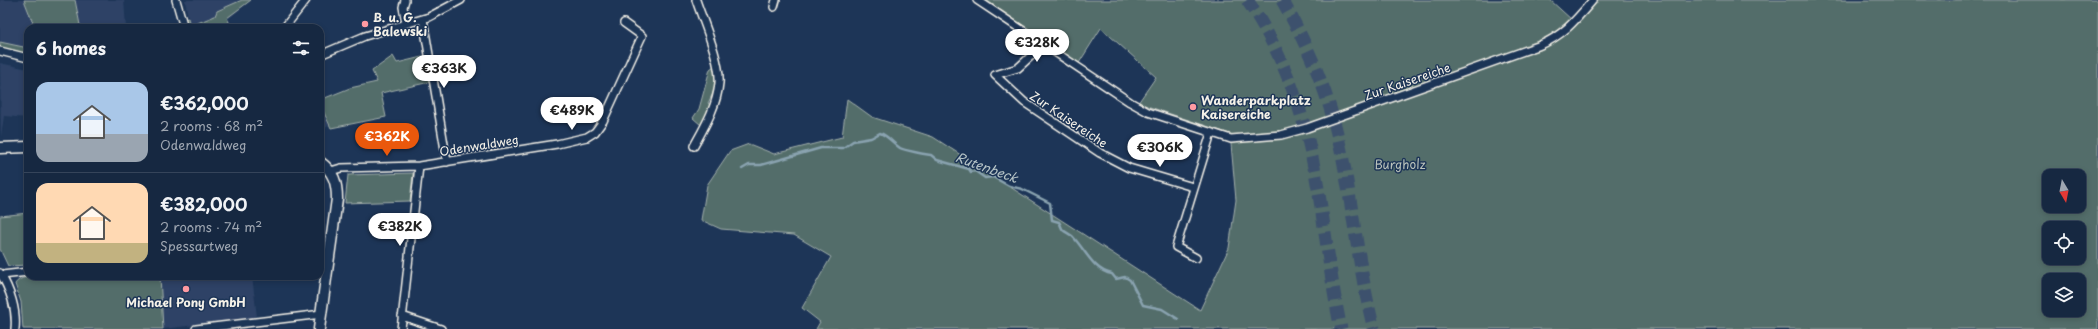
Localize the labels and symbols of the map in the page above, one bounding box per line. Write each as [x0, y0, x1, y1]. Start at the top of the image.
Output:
place label: B. u. G. Balewski [373, 8, 428, 40]
marker: B. u. G. Balewski [360, 19, 370, 29]
pin: €328K [1009, 29, 1065, 63]
pin: €363K [416, 55, 472, 89]
street label: Zur Kaisereiche [1361, 58, 1453, 104]
street label: Zur Kaisereiche [1027, 86, 1111, 152]
place label: Wanderparkplatz Kaisereiche [1201, 91, 1311, 123]
pin: €489K [544, 97, 600, 131]
marker: Wanderparkplatz Kaisereiche [1188, 102, 1198, 112]
pin: €362K [359, 123, 415, 157]
street label: Odenwaldweg [438, 130, 520, 160]
pin: €306K [1132, 134, 1188, 168]
water label: Rutenbeck [953, 147, 1022, 187]
park label: Burgholz [1374, 155, 1426, 173]
north arrow [2042, 169, 2086, 213]
pin: €382K [372, 213, 428, 247]
marker: Michael Pony GmbH [181, 284, 191, 294]
place label: Michael Pony GmbH [126, 293, 246, 311]

